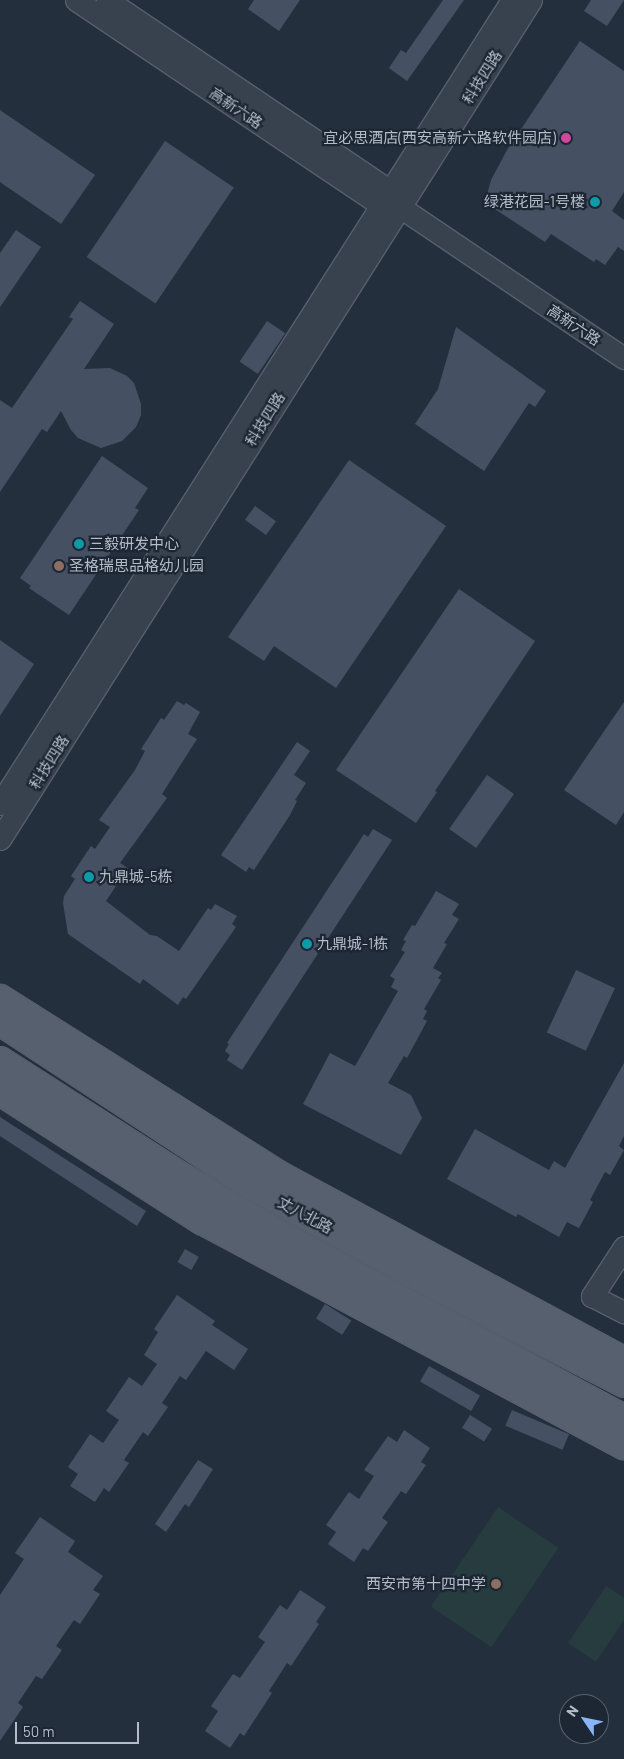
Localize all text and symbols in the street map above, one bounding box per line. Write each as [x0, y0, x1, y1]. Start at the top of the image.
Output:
street label: 科技四路 [458, 47, 506, 107]
street label: 高新六路 [206, 84, 266, 132]
place label: 宜必思酒店(西安高新六路软件园店) [323, 129, 556, 147]
marker: 宜必思酒店(西安高新六路软件园店) [560, 132, 572, 144]
place label: 绿港花园-1号楼 [484, 193, 585, 211]
marker: 绿港花园-1号楼 [589, 196, 601, 208]
street label: 高新六路 [544, 301, 604, 349]
street label: 科技四路 [241, 389, 289, 449]
place label: 三毅研发中心 [89, 535, 179, 553]
marker: 三毅研发中心 [73, 538, 85, 550]
place label: 圣格瑞思品格幼儿园 [69, 557, 204, 575]
marker: 圣格瑞思品格幼儿园 [53, 560, 65, 572]
street label: 科技四路 [25, 732, 73, 792]
place label: 九鼎城-5栋 [99, 868, 173, 886]
marker: 九鼎城-5栋 [83, 871, 95, 883]
place label: 九鼎城-1栋 [317, 935, 388, 953]
marker: 九鼎城-1栋 [301, 938, 313, 950]
street label: 丈八北路 [274, 1193, 336, 1237]
place label: 西安市第十四中学 [366, 1575, 486, 1593]
marker: 西安市第十四中学 [490, 1578, 502, 1590]
north arrow [559, 1694, 609, 1744]
text: N [562, 1702, 582, 1720]
scale bar [18, 1712, 141, 1744]
text: 50 m [23, 1722, 55, 1740]

